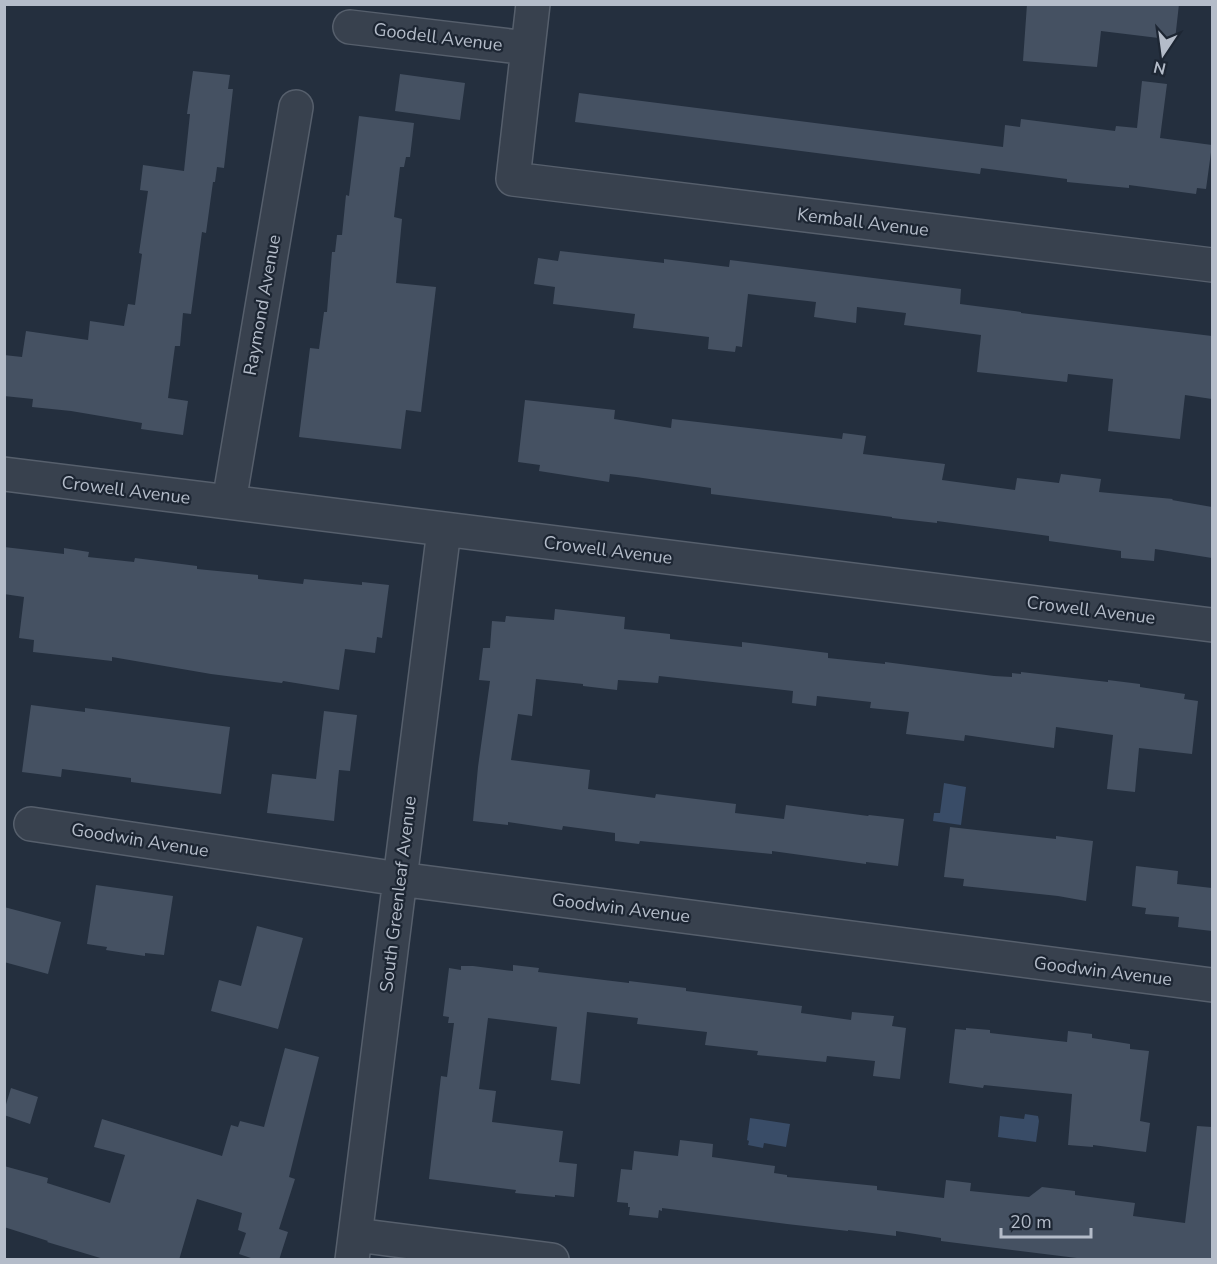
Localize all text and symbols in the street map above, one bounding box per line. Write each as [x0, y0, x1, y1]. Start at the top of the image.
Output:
street label: Goodell Avenue [372, 17, 504, 57]
north arrow [1133, 24, 1193, 84]
text: N [1152, 56, 1168, 80]
street label: Kemball Avenue [796, 202, 930, 242]
street label: Raymond Avenue [238, 233, 286, 377]
street label: Crowell Avenue [60, 470, 192, 510]
street label: Crowell Avenue [542, 530, 674, 570]
street label: Crowell Avenue [1025, 590, 1157, 630]
street label: South Greenleaf Avenue [374, 795, 422, 993]
street label: Goodwin Avenue [69, 817, 211, 863]
street label: Goodwin Avenue [551, 888, 691, 928]
street label: Goodwin Avenue [1033, 951, 1173, 991]
scale bar [1001, 1201, 1091, 1239]
text: 20 m [1010, 1210, 1052, 1234]

